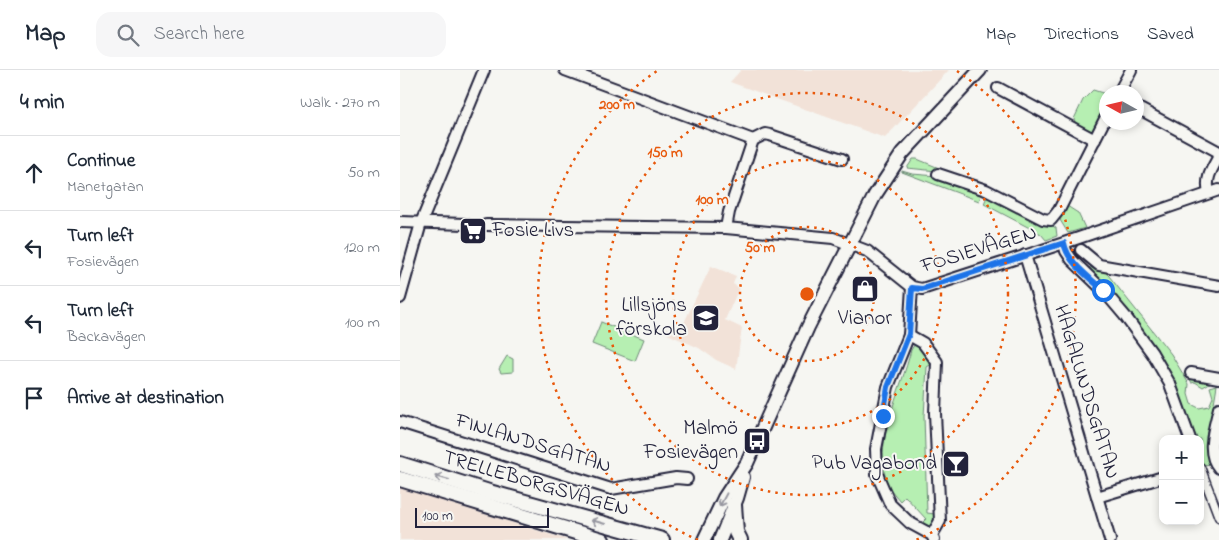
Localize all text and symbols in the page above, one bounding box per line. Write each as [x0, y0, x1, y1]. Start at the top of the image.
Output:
search box [96, 12, 446, 57]
text: Map [25, 17, 66, 52]
icon: search [114, 21, 142, 49]
text: Search here [154, 21, 245, 48]
text: Map [986, 22, 1016, 48]
text: Directions [1044, 22, 1119, 48]
text: Saved [1147, 22, 1194, 48]
north arrow [1099, 85, 1144, 130]
text: 4 min [20, 88, 64, 118]
text: Walk · 270 m [300, 91, 380, 115]
text: 200 m [598, 94, 635, 116]
text: 150 m [647, 142, 683, 164]
text: Continue [67, 148, 135, 175]
icon: ahead [20, 159, 48, 187]
text: 50 m [348, 161, 380, 185]
text: Manetgatan [67, 175, 144, 199]
text: 100 m [695, 189, 729, 211]
supermarket icon: Fosie Livs [458, 216, 488, 246]
place label: Fosie Livs [491, 216, 574, 246]
street label: FOSIEVÄGEN [916, 218, 1041, 282]
text: Turn left [67, 223, 134, 250]
icon: left [20, 234, 48, 262]
text: 120 m [344, 236, 380, 260]
text: 50 m [745, 237, 776, 259]
text: Fosievägen [67, 250, 139, 274]
shop icon: Vianor [850, 274, 880, 304]
route start [1092, 279, 1115, 302]
centre of rings [798, 285, 816, 303]
place label: Lillsjöns förskola [616, 291, 687, 345]
text: Turn left [67, 298, 134, 325]
street label: HAGALUNDSGATAN [1045, 301, 1127, 483]
school or university icon: Lillsjöns förskola [691, 303, 721, 333]
place label: Vianor [837, 304, 892, 334]
icon: left [20, 309, 48, 337]
text: 100 m [345, 311, 380, 335]
text: Backavägen [67, 325, 146, 349]
icon: arrive [20, 384, 48, 412]
text: Arrive at destination [67, 385, 224, 412]
route end [872, 405, 895, 428]
street label: FINLANDSGATAN [450, 406, 615, 482]
place label: Malmö Fosievägen [643, 414, 738, 470]
bus stop icon: Malmö Fosievägen [742, 426, 772, 456]
map controls [1159, 435, 1204, 525]
button: + [1159, 435, 1204, 480]
street label: TRELLEBORGSVÄGEN [439, 443, 633, 525]
place label: Pub Vagabond [812, 449, 937, 481]
bar icon: Pub Vagabond [941, 449, 971, 479]
one-way arrow [434, 472, 450, 482]
button: − [1159, 480, 1204, 525]
one-way arrow [718, 493, 728, 508]
scale bar [415, 505, 549, 528]
text: 100 m [422, 506, 453, 527]
one-way arrow [590, 517, 606, 527]

